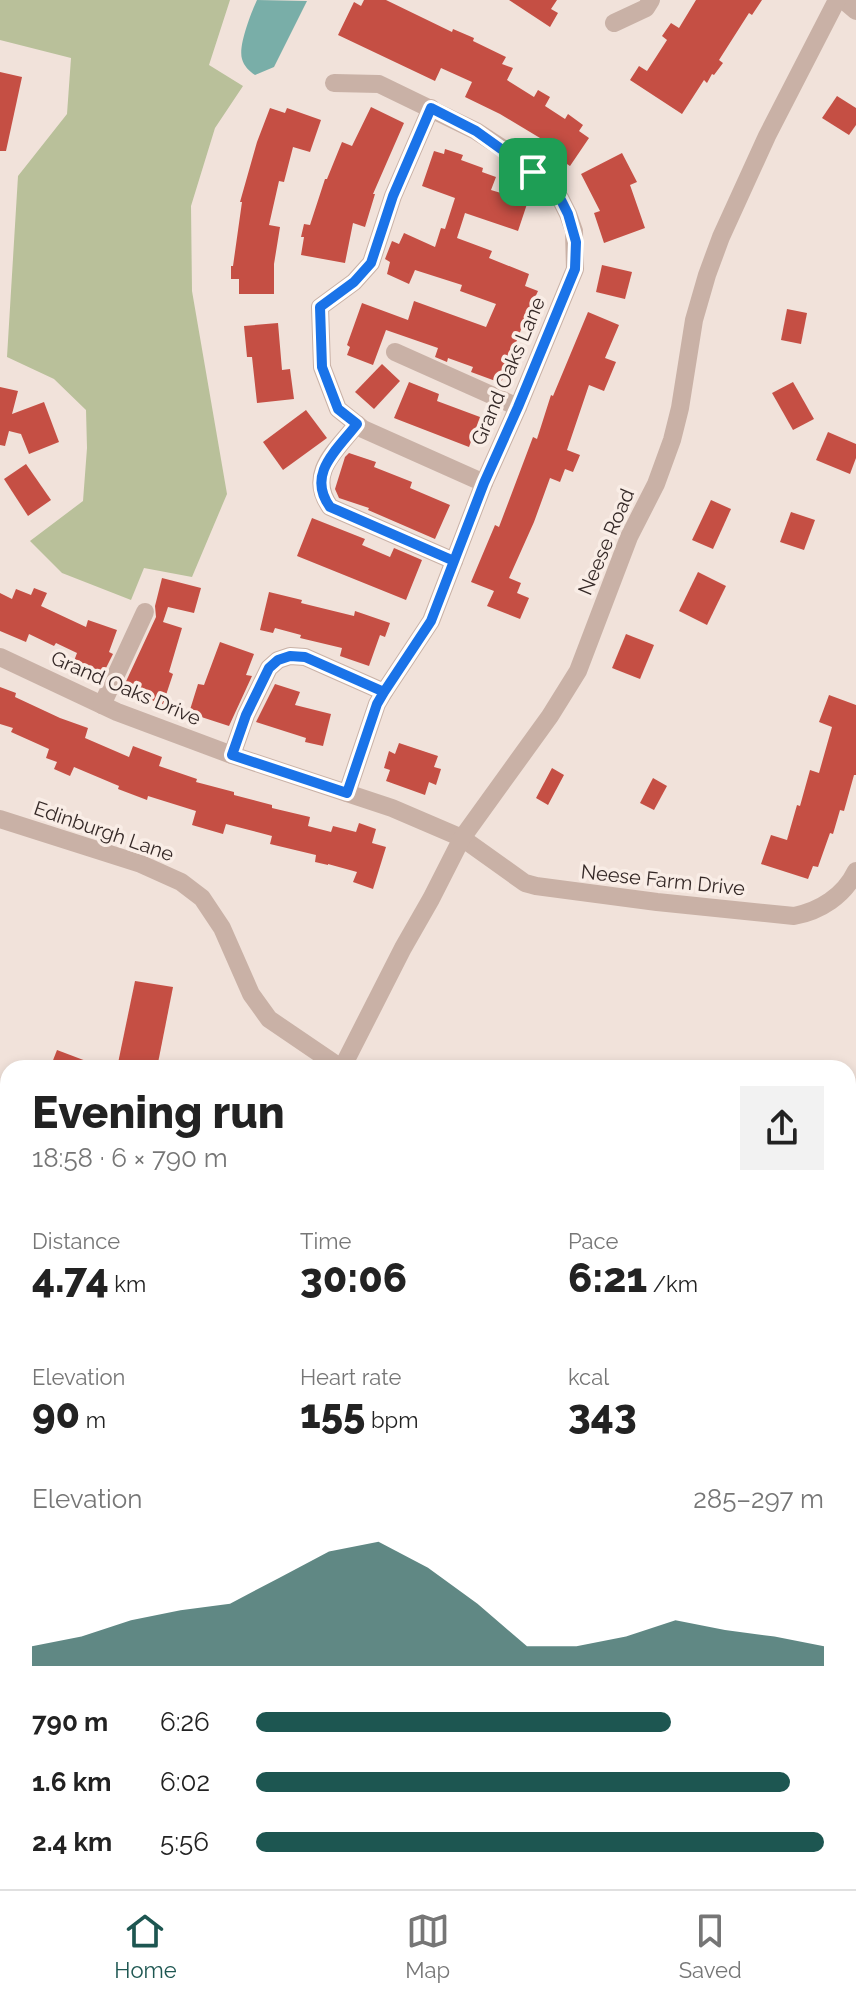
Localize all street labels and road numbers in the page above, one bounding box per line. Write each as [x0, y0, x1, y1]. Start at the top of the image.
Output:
street label: Grand Oaks Lane [466, 293, 550, 449]
street label: Neese Road [573, 485, 639, 599]
street label: Grand Oaks Drive [48, 646, 205, 730]
street label: Edinburgh Lane [31, 796, 177, 866]
street label: Neese Farm Drive [580, 859, 746, 901]

